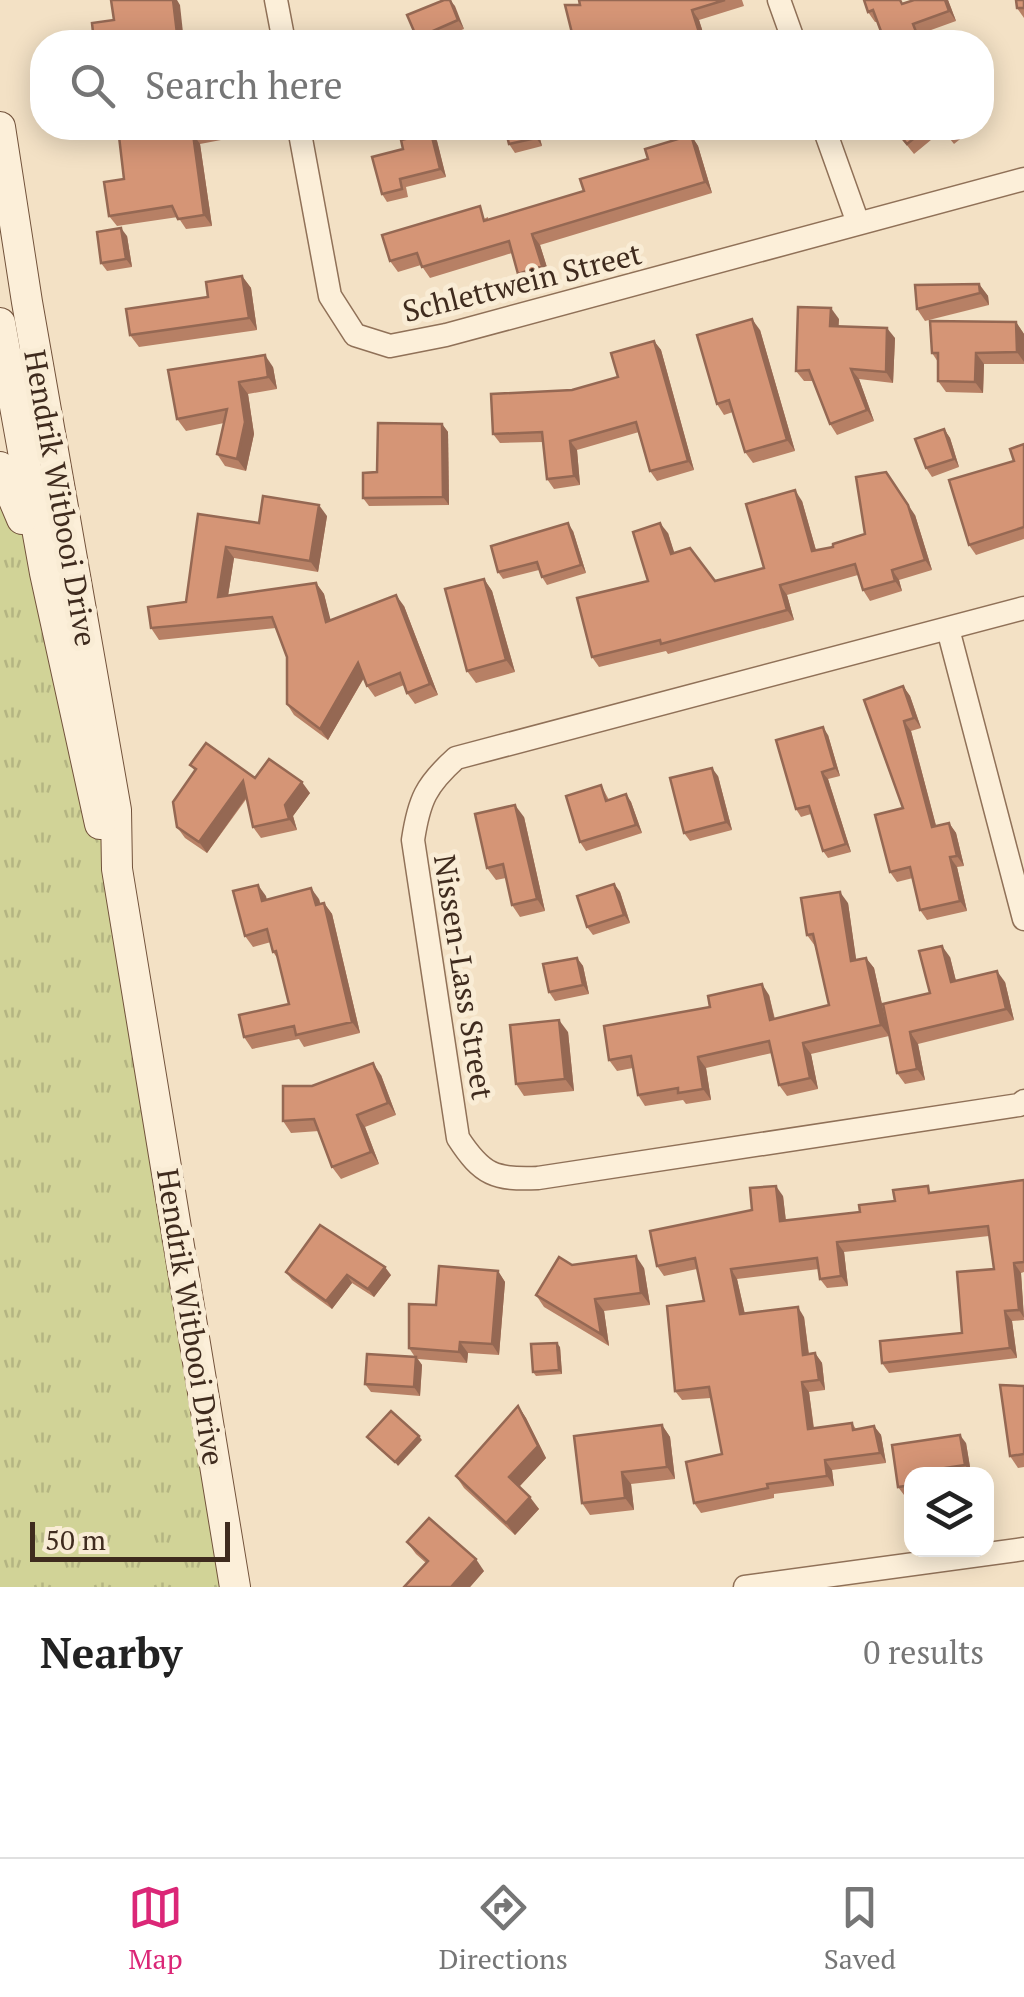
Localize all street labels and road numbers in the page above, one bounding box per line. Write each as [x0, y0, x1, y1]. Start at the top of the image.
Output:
street label: Schlettwein Street [398, 233, 646, 331]
street label: Hendrik Witbooi Drive [15, 347, 107, 649]
street label: Nissen-Lass Street [425, 852, 503, 1102]
street label: Hendrik Witbooi Drive [148, 1166, 234, 1468]

